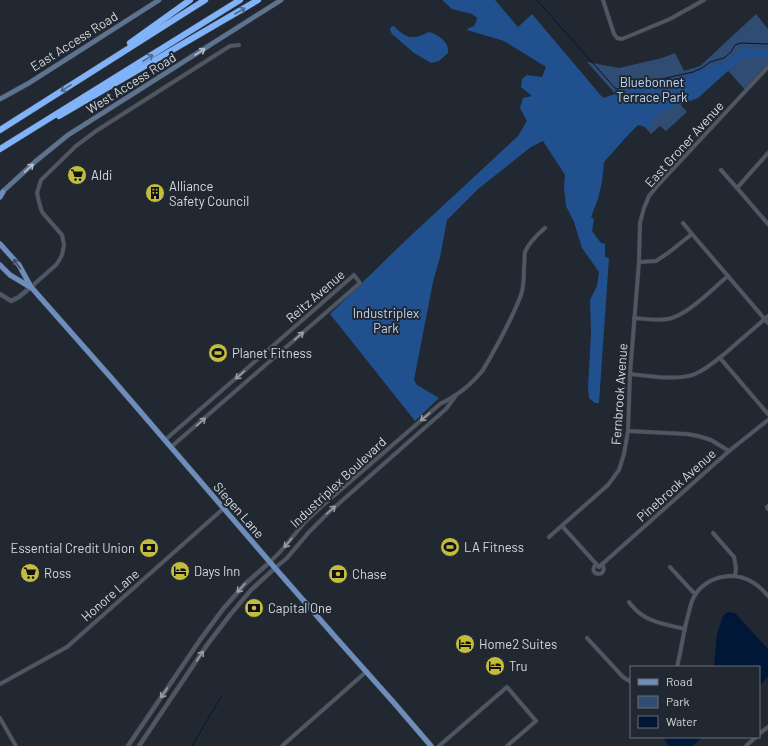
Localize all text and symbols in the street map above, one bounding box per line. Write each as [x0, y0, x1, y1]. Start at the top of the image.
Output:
one-way arrow [234, 6, 246, 14]
street label: East Access Road [27, 8, 121, 74]
one-way arrow [194, 48, 205, 57]
street label: West Access Road [83, 49, 179, 117]
one-way arrow [142, 53, 154, 61]
park label: Bluebonnet Terrace Park [616, 74, 688, 105]
one-way arrow [61, 84, 72, 92]
street label: East Groner Avenue [641, 98, 727, 190]
one-way arrow [23, 163, 34, 172]
supermarket icon: Aldi [66, 164, 88, 186]
place label: Aldi [91, 167, 112, 183]
place label: Alliance Safety Council [169, 178, 249, 209]
building icon: Alliance Safety Council [144, 182, 166, 204]
one-way arrow [13, 259, 21, 270]
street label: Reitz Avenue [282, 266, 348, 326]
park label: Industriplex Park [353, 305, 419, 336]
one-way arrow [293, 332, 304, 341]
sports icon: Planet Fitness [207, 342, 229, 364]
street label: Fernbrook Avenue [607, 343, 631, 445]
place label: Planet Fitness [232, 345, 312, 361]
one-way arrow [235, 370, 246, 379]
one-way arrow [419, 413, 430, 422]
one-way arrow [195, 417, 206, 426]
street label: Industriplex Boulevard [287, 433, 389, 531]
street label: Pinebrook Avenue [633, 445, 719, 525]
street label: Siegen Lane [210, 479, 268, 541]
one-way arrow [326, 506, 336, 515]
sports icon: LA Fitness [439, 536, 461, 558]
bank icon: Essential Credit Union [138, 537, 160, 559]
one-way arrow [283, 537, 292, 548]
place label: LA Fitness [464, 539, 524, 555]
place label: Essential Credit Union [11, 540, 135, 556]
hotel icon: Days Inn [169, 560, 191, 582]
supermarket icon: Ross [19, 562, 41, 584]
place label: Days Inn [194, 563, 240, 579]
bank icon: Chase [327, 563, 349, 585]
place label: Ross [44, 565, 71, 581]
street label: Honore Lane [78, 565, 142, 625]
place label: Chase [352, 566, 387, 582]
one-way arrow [236, 583, 246, 593]
bank icon: Capital One [243, 597, 265, 619]
place label: Capital One [268, 600, 332, 616]
hotel icon: Home2 Suites [454, 633, 476, 655]
place label: Home2 Suites [479, 636, 557, 652]
one-way arrow [196, 651, 204, 662]
hotel icon: Tru [484, 655, 506, 677]
place label: Tru [509, 658, 527, 674]
legend [630, 666, 760, 738]
text: Road [666, 674, 693, 688]
one-way arrow [160, 687, 168, 698]
text: Park [666, 694, 690, 708]
text: Water [666, 714, 698, 728]

